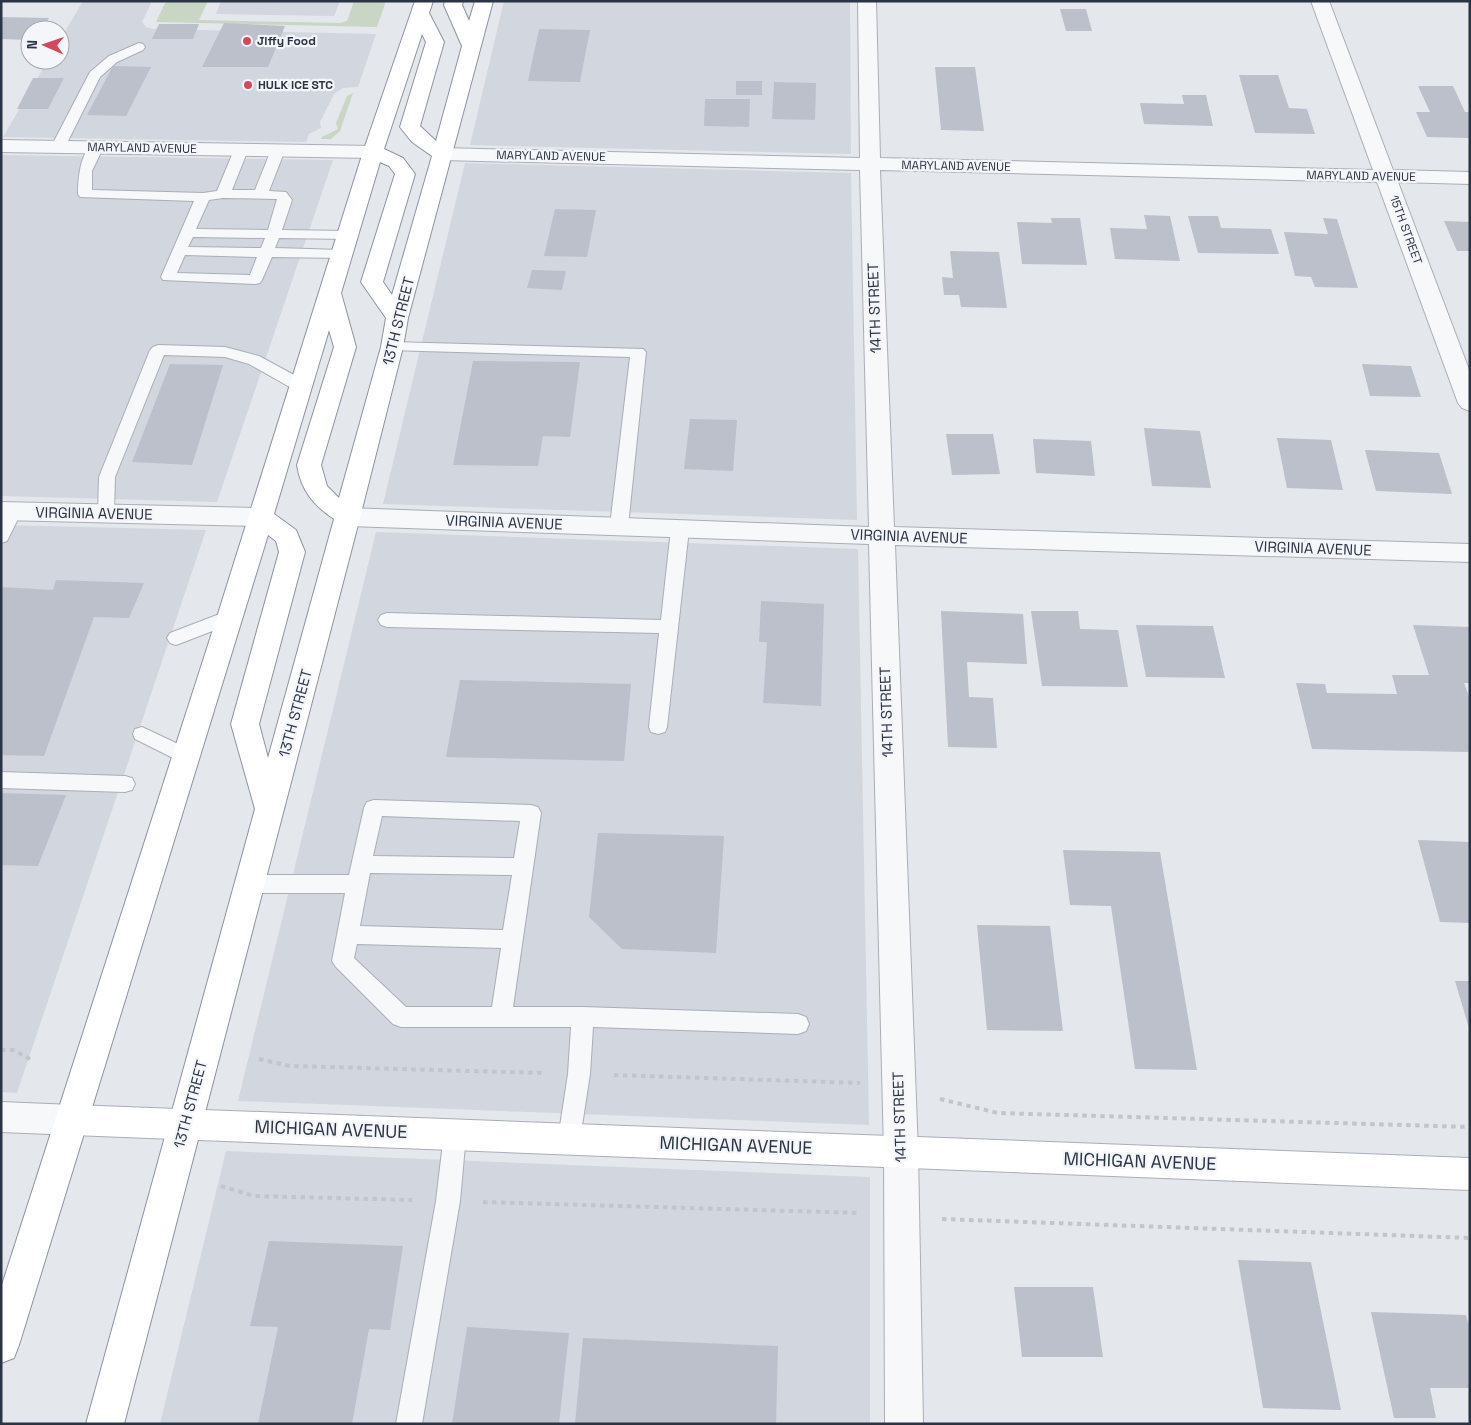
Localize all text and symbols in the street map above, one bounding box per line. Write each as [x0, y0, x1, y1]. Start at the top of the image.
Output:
north arrow [20, 20, 70, 70]
place label: Jiffy Food [257, 33, 316, 49]
marker: Jiffy Food [241, 35, 253, 47]
text: N [23, 40, 41, 50]
place label: HULK ICE STC [258, 77, 333, 93]
marker: HULK ICE STC [242, 79, 254, 91]
street label: MARYLAND AVENUE [87, 139, 197, 157]
street label: MARYLAND AVENUE [496, 147, 606, 165]
street label: MARYLAND AVENUE [901, 157, 1011, 175]
street label: MARYLAND AVENUE [1306, 167, 1416, 185]
street label: 15TH STREET [1386, 193, 1426, 267]
street label: 14TH STREET [863, 262, 885, 354]
street label: 13TH STREET [378, 275, 418, 367]
street label: VIRGINIA AVENUE [35, 502, 153, 524]
street label: VIRGINIA AVENUE [445, 510, 563, 534]
street label: VIRGINIA AVENUE [850, 524, 968, 548]
street label: VIRGINIA AVENUE [1254, 536, 1372, 560]
street label: 14TH STREET [875, 666, 897, 758]
street label: 13TH STREET [274, 667, 316, 759]
street label: 13TH STREET [169, 1058, 211, 1150]
street label: 14TH STREET [888, 1071, 910, 1163]
street label: MICHIGAN AVENUE [254, 1115, 408, 1143]
street label: MICHIGAN AVENUE [659, 1131, 813, 1159]
street label: MICHIGAN AVENUE [1063, 1147, 1217, 1175]

